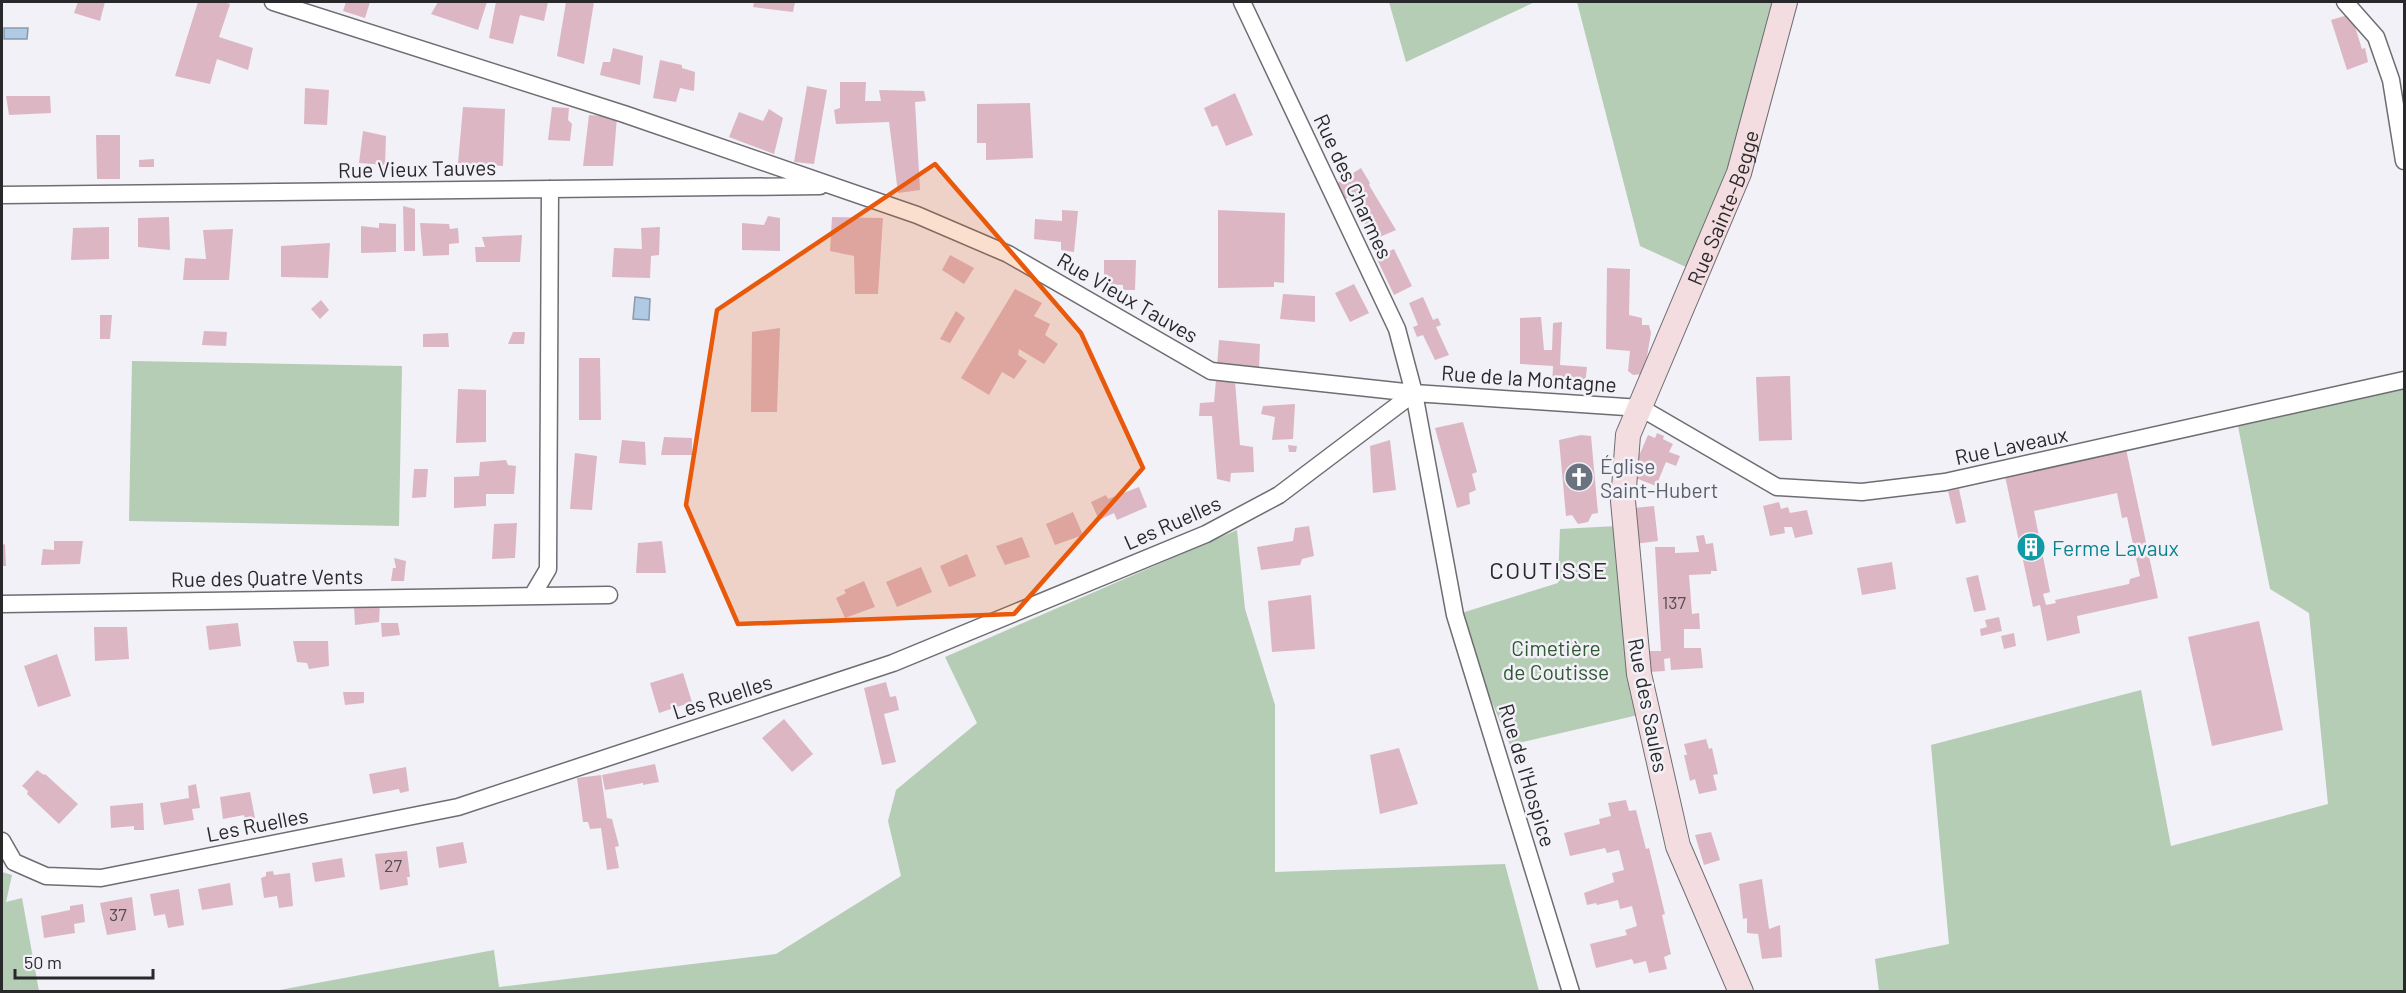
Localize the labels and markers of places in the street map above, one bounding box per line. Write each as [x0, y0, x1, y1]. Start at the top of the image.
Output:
place label: Église Saint-Hubert [1600, 453, 1718, 502]
church icon: Église Saint-Hubert [1563, 461, 1595, 493]
building icon: Ferme Lavaux [2015, 531, 2047, 563]
place label: Ferme Lavaux [2052, 535, 2179, 560]

